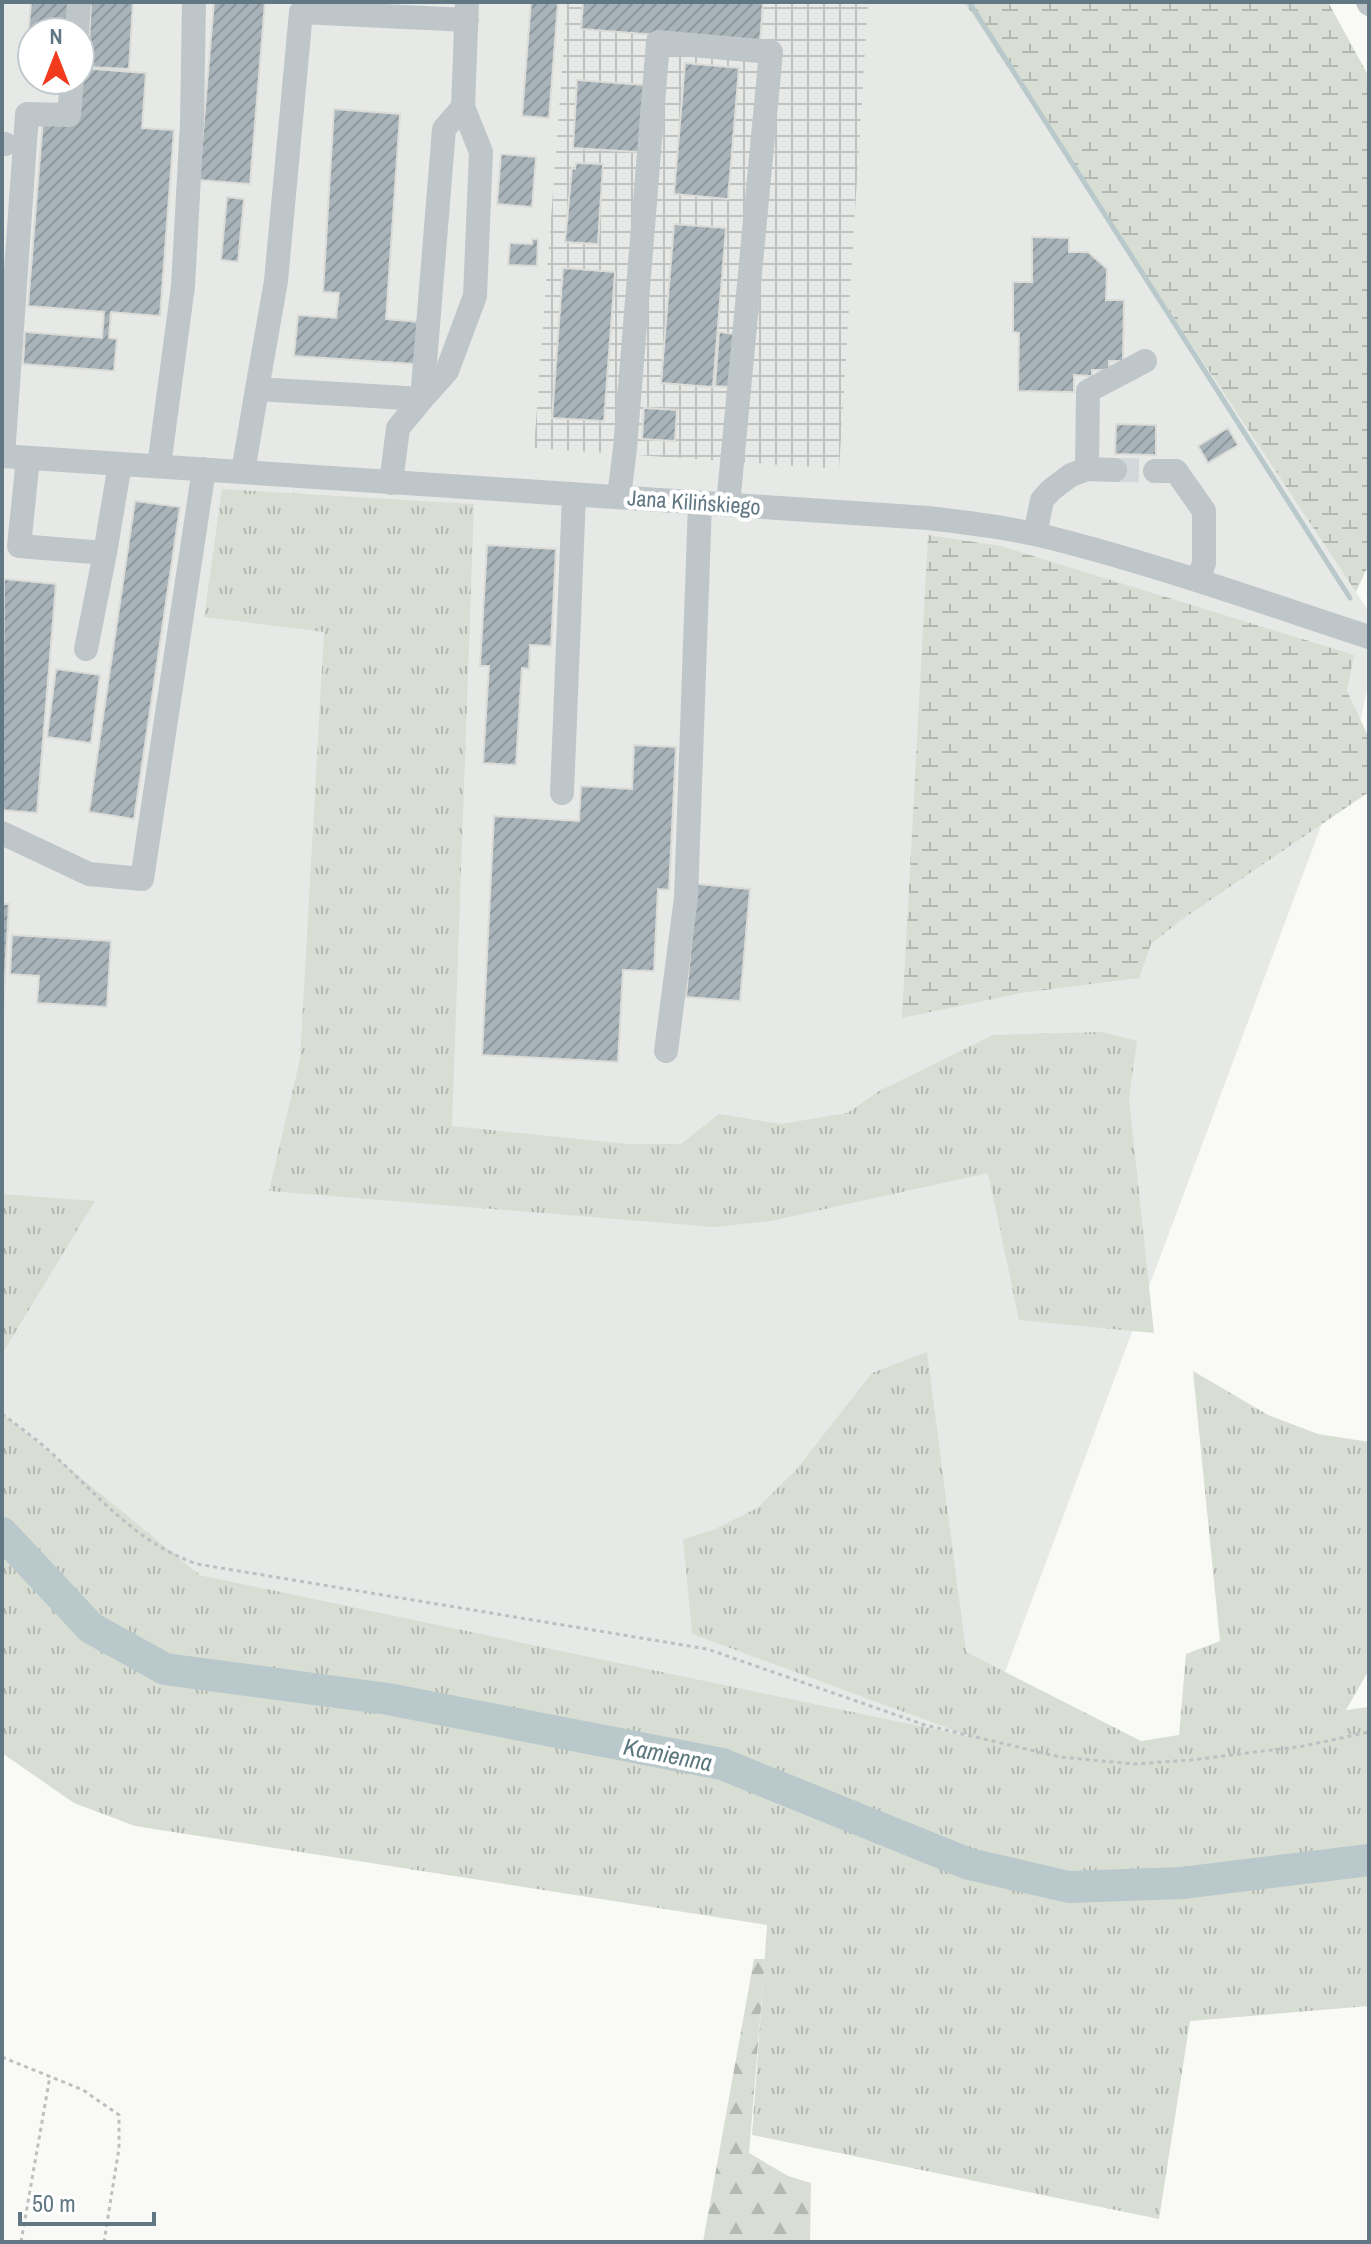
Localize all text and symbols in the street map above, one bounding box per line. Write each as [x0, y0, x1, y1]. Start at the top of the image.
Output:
north arrow [16, 16, 96, 96]
text: N [49, 21, 63, 51]
street label: Jana Kilińskiego [626, 482, 762, 522]
water label: Kamienna [621, 1730, 715, 1778]
scale bar [20, 2176, 154, 2226]
text: 50 m [32, 2187, 76, 2219]

